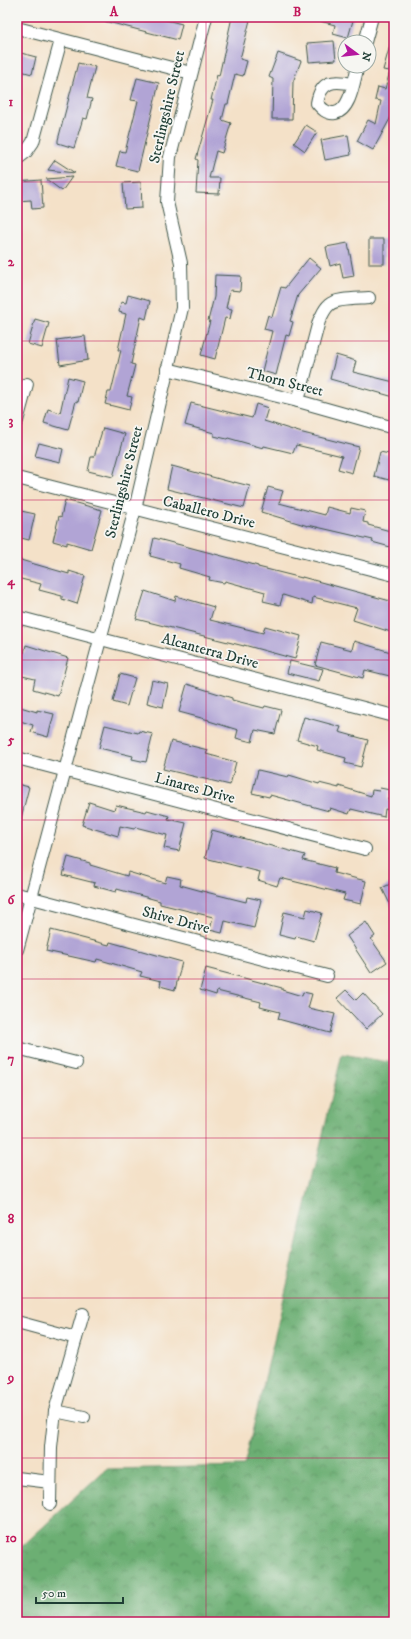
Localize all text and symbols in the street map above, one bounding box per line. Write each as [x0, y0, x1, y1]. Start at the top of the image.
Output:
text: A [109, 4, 119, 20]
text: B [293, 4, 301, 20]
north arrow [337, 34, 377, 74]
street label: Sterlingshire Street [145, 49, 189, 165]
text: N [358, 50, 374, 63]
text: 1 [9, 94, 14, 110]
text: 2 [8, 254, 15, 270]
street label: Thorn Street [245, 363, 326, 401]
text: 3 [9, 413, 14, 429]
street label: Sterlingshire Street [101, 424, 147, 540]
street label: Caballero Drive [161, 491, 257, 533]
text: 4 [6, 573, 15, 590]
street label: Alcanterra Drive [159, 629, 261, 673]
text: 5 [7, 732, 15, 748]
street label: Linares Drive [153, 768, 237, 808]
text: 6 [8, 892, 16, 908]
street label: Shive Drive [140, 902, 212, 938]
text: 7 [8, 1051, 15, 1067]
text: 8 [8, 1211, 15, 1227]
text: 9 [7, 1370, 14, 1386]
text: 10 [5, 1530, 17, 1546]
scale bar [36, 1579, 123, 1605]
text: 50 m [42, 1586, 66, 1601]

